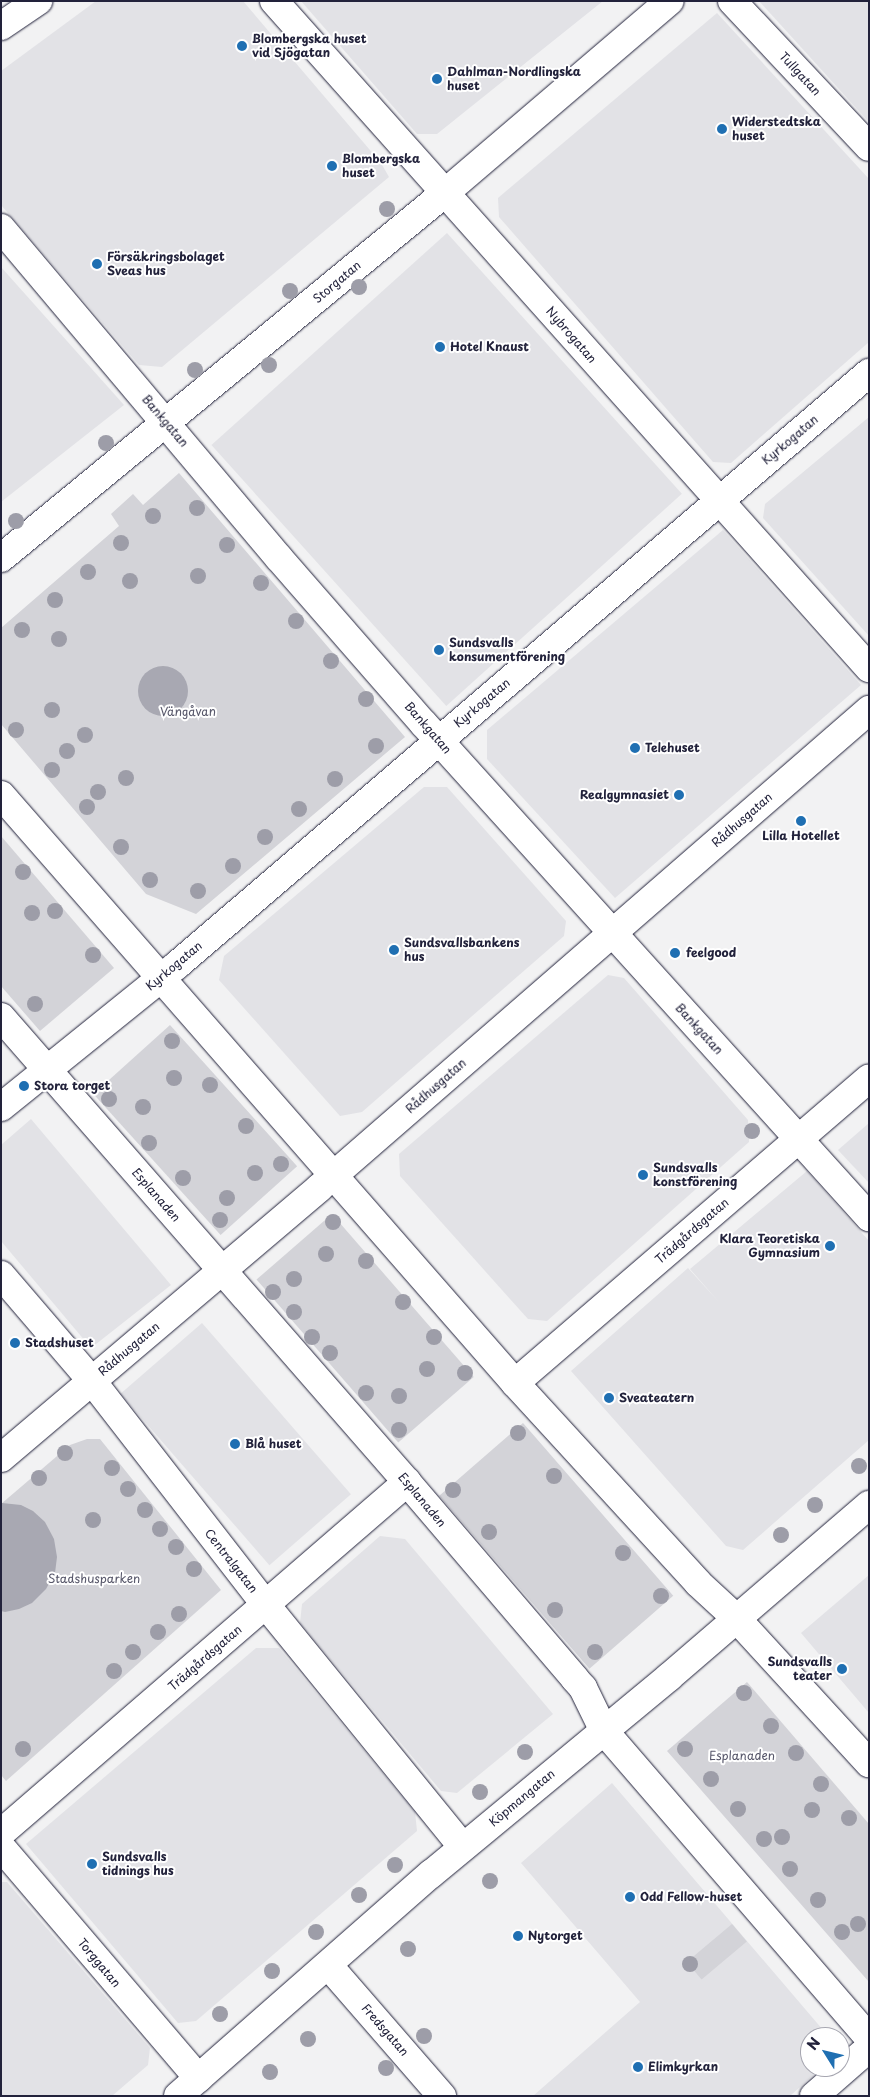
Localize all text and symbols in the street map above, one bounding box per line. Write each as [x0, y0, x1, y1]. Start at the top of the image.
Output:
place label: Blombergska huset vid Sjögatan [252, 32, 367, 60]
marker: Blombergska huset vid Sjögatan [236, 40, 248, 52]
street label: Tullgatan [776, 49, 824, 99]
place label: Dahlman-Nordlingska huset [447, 65, 581, 93]
marker: Dahlman-Nordlingska huset [431, 73, 443, 85]
place label: Widerstedtska huset [732, 115, 821, 143]
marker: Widerstedtska huset [716, 123, 728, 135]
place label: Blombergska huset [342, 152, 420, 180]
marker: Blombergska huset [326, 160, 338, 172]
place label: Försäkringsbolaget Sveas hus [107, 250, 225, 278]
marker: Försäkringsbolaget Sveas hus [91, 258, 103, 270]
street label: Storgatan [310, 258, 364, 306]
street label: Nybrogatan [543, 304, 599, 366]
place label: Hotel Knaust [450, 340, 530, 354]
marker: Hotel Knaust [434, 341, 446, 353]
street label: Bankgatan [139, 392, 191, 450]
street label: Kyrkogatan [759, 412, 821, 468]
place label: Sundsvalls konsumentförening [449, 636, 565, 664]
marker: Sundsvalls konsumentförening [433, 644, 445, 656]
street label: Kyrkogatan [451, 675, 513, 731]
street label: Bankgatan [402, 699, 454, 757]
park label: Vängåvan [160, 705, 216, 719]
place label: Telehuset [645, 741, 700, 755]
marker: Telehuset [629, 742, 641, 754]
place label: Realgymnasiet [580, 788, 669, 802]
marker: Realgymnasiet [673, 789, 685, 801]
street label: Rådhusgatan [709, 790, 775, 850]
marker: Lilla Hotellet [795, 815, 807, 827]
place label: Lilla Hotellet [762, 829, 840, 843]
place label: Sundsvallsbankens hus [404, 936, 520, 964]
street label: Kyrkogatan [143, 938, 205, 994]
marker: Sundsvallsbankens hus [388, 944, 400, 956]
marker: feelgood [668, 946, 682, 960]
place label: feelgood [686, 946, 736, 960]
street label: Bankgatan [672, 1000, 726, 1058]
street label: Rådhusgatan [403, 1056, 469, 1116]
place label: Stora torget [34, 1079, 110, 1093]
marker: Stora torget [18, 1080, 30, 1092]
place label: Sundsvalls konstförening [653, 1161, 737, 1189]
street label: Esplanaden [129, 1165, 183, 1225]
marker: Sundsvalls konstförening [637, 1169, 649, 1181]
street label: Trädgårdsgatan [652, 1195, 732, 1267]
place label: Klara Teoretiska Gymnasium [719, 1232, 820, 1260]
marker: Klara Teoretiska Gymnasium [824, 1240, 836, 1252]
street label: Rådhusgatan [95, 1319, 163, 1379]
place label: Stadshuset [25, 1336, 94, 1350]
marker: Stadshuset [9, 1337, 21, 1349]
place label: Sveateatern [619, 1391, 694, 1405]
marker: Sveateatern [603, 1392, 615, 1404]
place label: Blå huset [245, 1437, 302, 1451]
marker: Blå huset [229, 1438, 241, 1450]
street label: Esplanaden [395, 1470, 449, 1530]
street label: Centralgatan [202, 1526, 260, 1596]
park label: Stadshusparken [48, 1572, 140, 1586]
street label: Trädgårdsgatan [165, 1622, 245, 1694]
place label: Sundsvalls teater [768, 1655, 832, 1683]
marker: Sundsvalls teater [836, 1663, 848, 1675]
park label: Esplanaden [709, 1749, 775, 1763]
street label: Köpmangatan [486, 1766, 558, 1830]
place label: Sundsvalls tidnings hus [102, 1850, 174, 1878]
marker: Sundsvalls tidnings hus [86, 1858, 98, 1870]
place label: Odd Fellow-huset [640, 1890, 745, 1904]
marker: Odd Fellow-huset [624, 1891, 636, 1903]
place label: Nytorget [528, 1929, 583, 1943]
marker: Nytorget [512, 1930, 524, 1942]
street label: Torggatan [75, 1936, 123, 1990]
street label: Fredsgatan [358, 2001, 412, 2059]
north arrow [800, 2027, 850, 2077]
text: N [802, 2033, 825, 2054]
place label: Elimkyrkan [648, 2060, 718, 2074]
marker: Elimkyrkan [632, 2061, 644, 2073]

